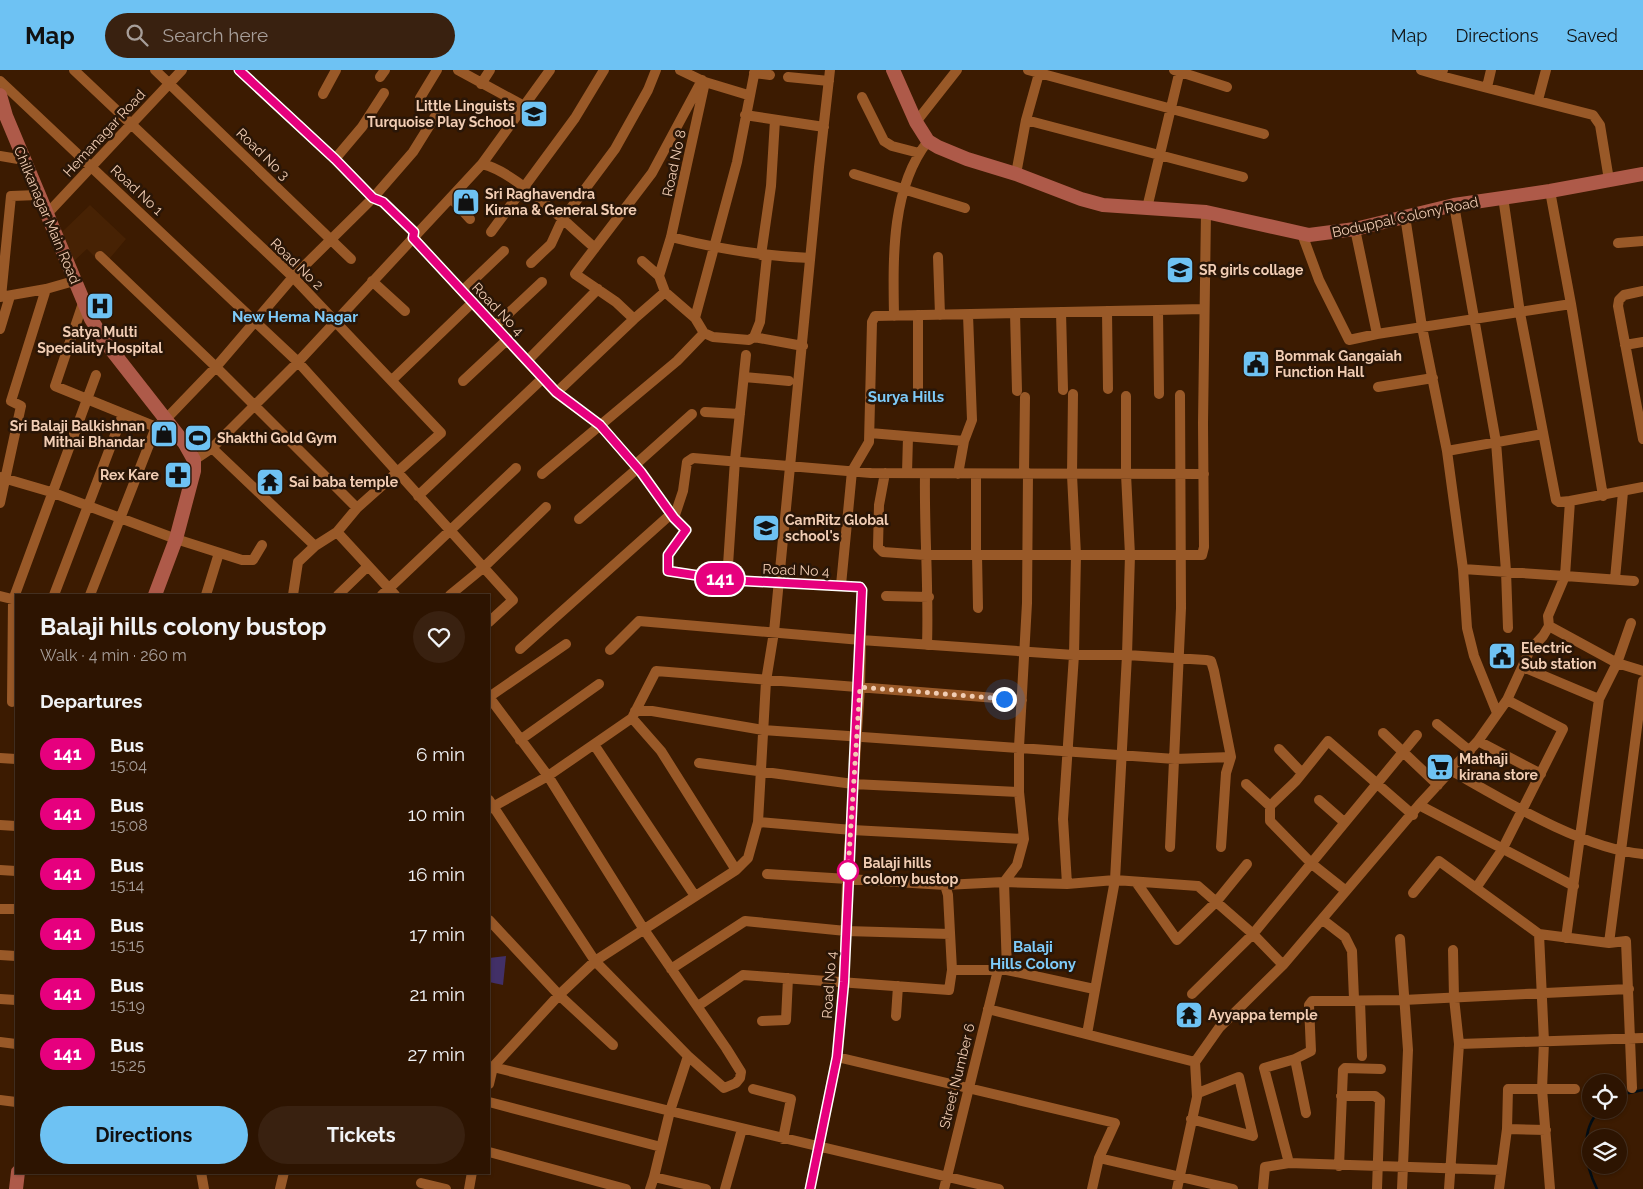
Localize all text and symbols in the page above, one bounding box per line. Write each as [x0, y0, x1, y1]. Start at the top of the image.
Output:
search box [105, 13, 455, 58]
text: Map [25, 21, 75, 50]
icon: search [123, 21, 151, 49]
text: Search here [163, 24, 268, 46]
text: Map [1391, 25, 1427, 46]
text: Directions [1455, 25, 1539, 46]
text: Saved [1567, 25, 1618, 46]
street label: Hemanagar Road [60, 86, 148, 180]
place label: Little Linguists Turquoise Play School [367, 98, 516, 130]
school or university icon: Little Linguists Turquoise Play School [519, 99, 549, 129]
street label: Road No 3 [233, 125, 293, 183]
street label: Road No 8 [659, 128, 689, 198]
street label: Chilkanagar Main Road [11, 144, 83, 286]
street label: Road No 1 [108, 162, 166, 218]
place label: Sri Raghavendra Kirana & General Store [485, 186, 637, 218]
shop icon: Sri Raghavendra Kirana & General Store [451, 187, 481, 217]
street label: Boduppal Colony Road [1330, 194, 1480, 240]
street label: Road No 2 [267, 235, 327, 293]
school or university icon: SR girls collage [1165, 255, 1195, 285]
place label: SR girls collage [1199, 262, 1304, 278]
street label: Road No 4 [469, 279, 527, 339]
hospital icon: Satya Multi Speciality Hospital [85, 291, 115, 321]
district label: New Hema Nagar [232, 308, 358, 326]
place label: Satya Multi Speciality Hospital [37, 324, 163, 356]
place label: Bommak Gangaiah Function Hall [1275, 348, 1402, 380]
public building icon: Bommak Gangaiah Function Hall [1241, 349, 1271, 379]
district label: Surya Hills [868, 388, 944, 406]
place label: Sri Balaji Balkishnan Mithai Bhandar [10, 418, 146, 450]
shop icon: Sri Balaji Balkishnan Mithai Bhandar [149, 419, 179, 449]
sports icon: Shakthi Gold Gym [183, 423, 213, 453]
place label: Shakthi Gold Gym [217, 430, 337, 446]
pharmacy icon: Rex Kare [163, 460, 193, 490]
place label: Rex Kare [100, 467, 160, 483]
temple icon: Sai baba temple [255, 467, 285, 497]
place label: Sai baba temple [289, 474, 399, 490]
place label: CamRitz Global school's [785, 512, 889, 544]
school or university icon: CamRitz Global school's [751, 513, 781, 543]
street label: Road No 4 [762, 561, 830, 579]
line badge: 141 [691, 563, 749, 595]
text: 141 [706, 568, 734, 589]
button: heart [413, 611, 465, 663]
text: Balaji hills colony bustop [40, 612, 326, 641]
place label: Electric Sub station [1521, 640, 1597, 672]
public building icon: Electric Sub station [1487, 641, 1517, 671]
text: Walk · 4 min · 260 m [40, 646, 187, 665]
your location [992, 687, 1017, 712]
text: Departures [40, 690, 142, 712]
text: Bus [110, 734, 144, 756]
text: 141 [53, 743, 82, 764]
text: 6 min [416, 743, 465, 765]
place label: Mathaji kirana store [1459, 751, 1539, 783]
supermarket icon: Mathaji kirana store [1425, 752, 1455, 782]
text: 15:04 [110, 756, 147, 775]
text: Bus [110, 794, 144, 816]
text: 141 [53, 803, 82, 824]
text: 10 min [408, 803, 465, 825]
text: 15:08 [110, 816, 148, 835]
text: Bus [110, 854, 144, 876]
place label: Balaji hills colony bustop [863, 855, 958, 887]
marker: Balaji hills colony bustop [837, 860, 859, 882]
text: 141 [53, 863, 82, 884]
text: 16 min [408, 863, 465, 885]
text: 15:14 [110, 876, 144, 895]
text: Bus [110, 914, 144, 936]
text: 141 [53, 923, 82, 944]
text: 17 min [409, 923, 465, 945]
text: 15:15 [110, 936, 144, 955]
district label: Balaji Hills Colony [990, 938, 1077, 973]
street label: Road No 4 [819, 950, 839, 1019]
text: Bus [110, 974, 144, 996]
text: 141 [53, 983, 82, 1004]
text: 21 min [409, 983, 465, 1005]
text: 15:19 [110, 996, 145, 1015]
temple icon: Ayyappa temple [1174, 1000, 1204, 1030]
place label: Ayyappa temple [1208, 1007, 1318, 1023]
street label: Street Number 6 [936, 1022, 978, 1130]
text: Bus [110, 1034, 144, 1056]
text: 141 [53, 1043, 82, 1064]
text: 27 min [407, 1043, 465, 1065]
text: 15:25 [110, 1056, 146, 1075]
map controls [1582, 1074, 1627, 1174]
button: locate [1582, 1074, 1627, 1119]
button: Directions [40, 1106, 248, 1164]
button: Tickets [258, 1106, 465, 1164]
button: layers [1582, 1129, 1627, 1174]

